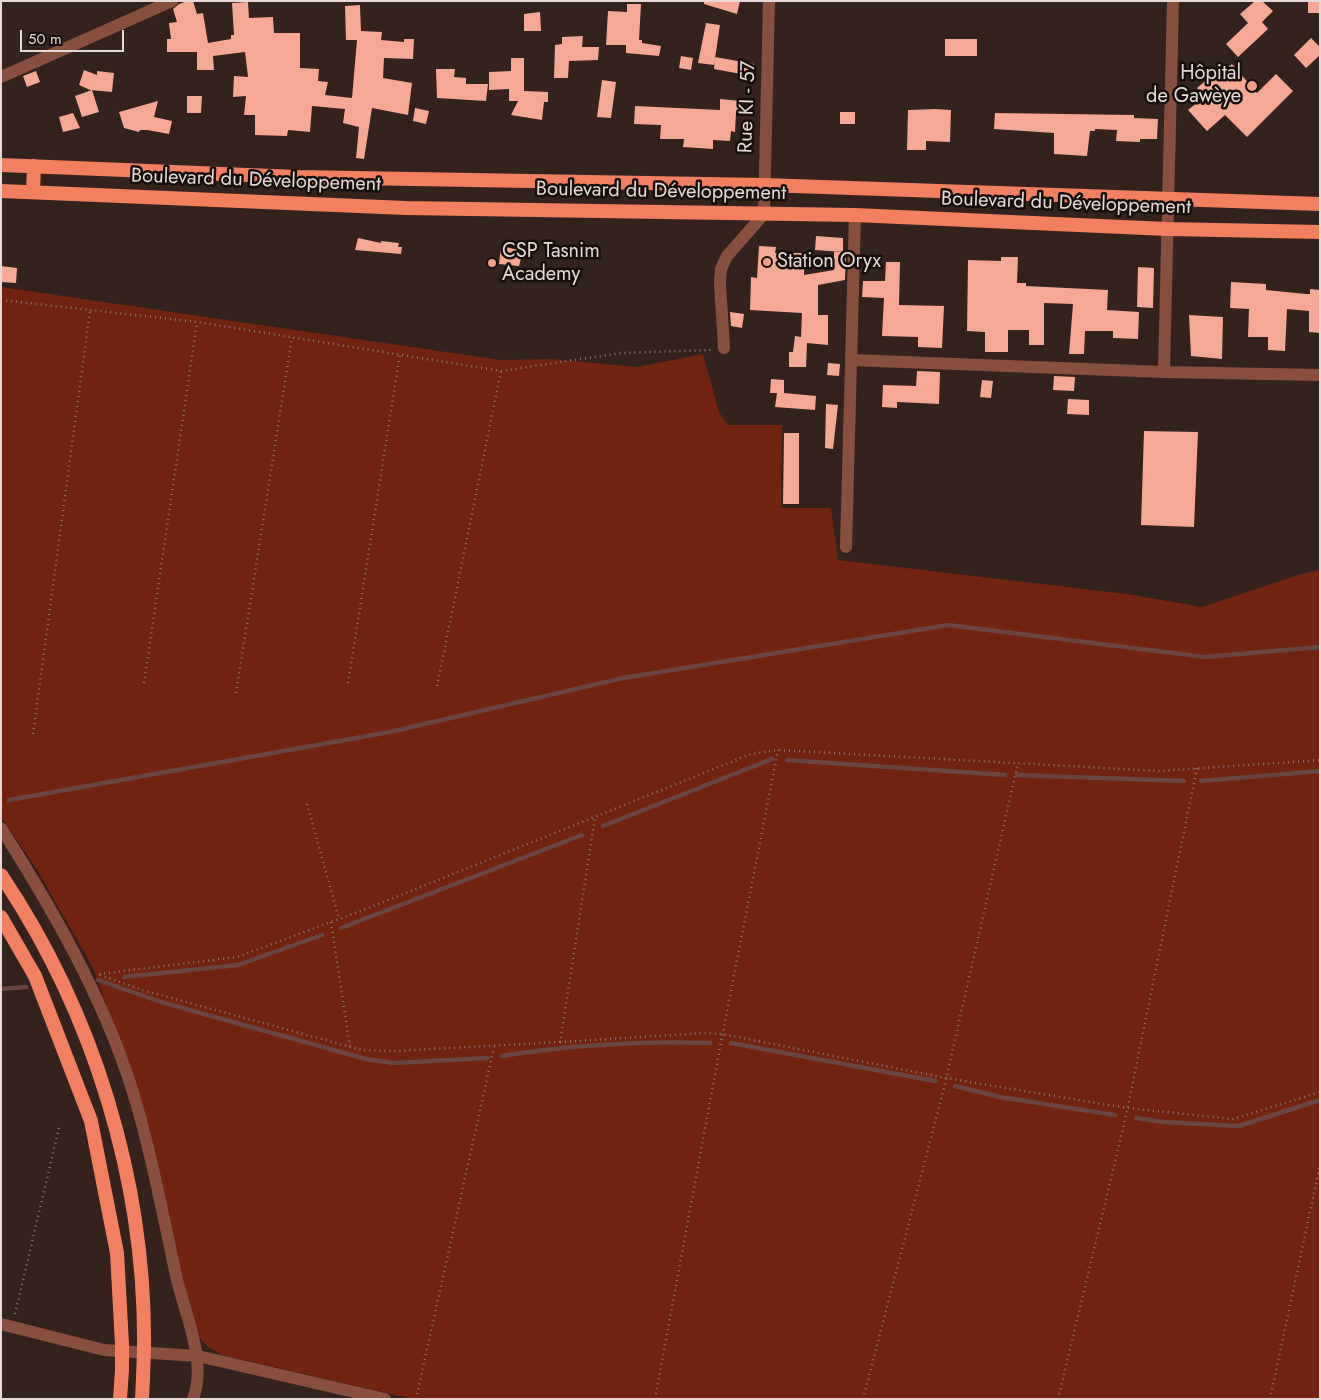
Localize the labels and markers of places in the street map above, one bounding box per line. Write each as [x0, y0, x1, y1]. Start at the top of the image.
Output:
place label: Hôpital de Gawèye [1146, 62, 1241, 109]
marker: Hôpital de Gawèye [1245, 79, 1259, 93]
place label: CSP Tasnim Academy [502, 240, 600, 287]
place label: Station Oryx [777, 250, 881, 274]
marker: Station Oryx [761, 256, 773, 268]
marker: CSP Tasnim Academy [486, 257, 498, 269]

